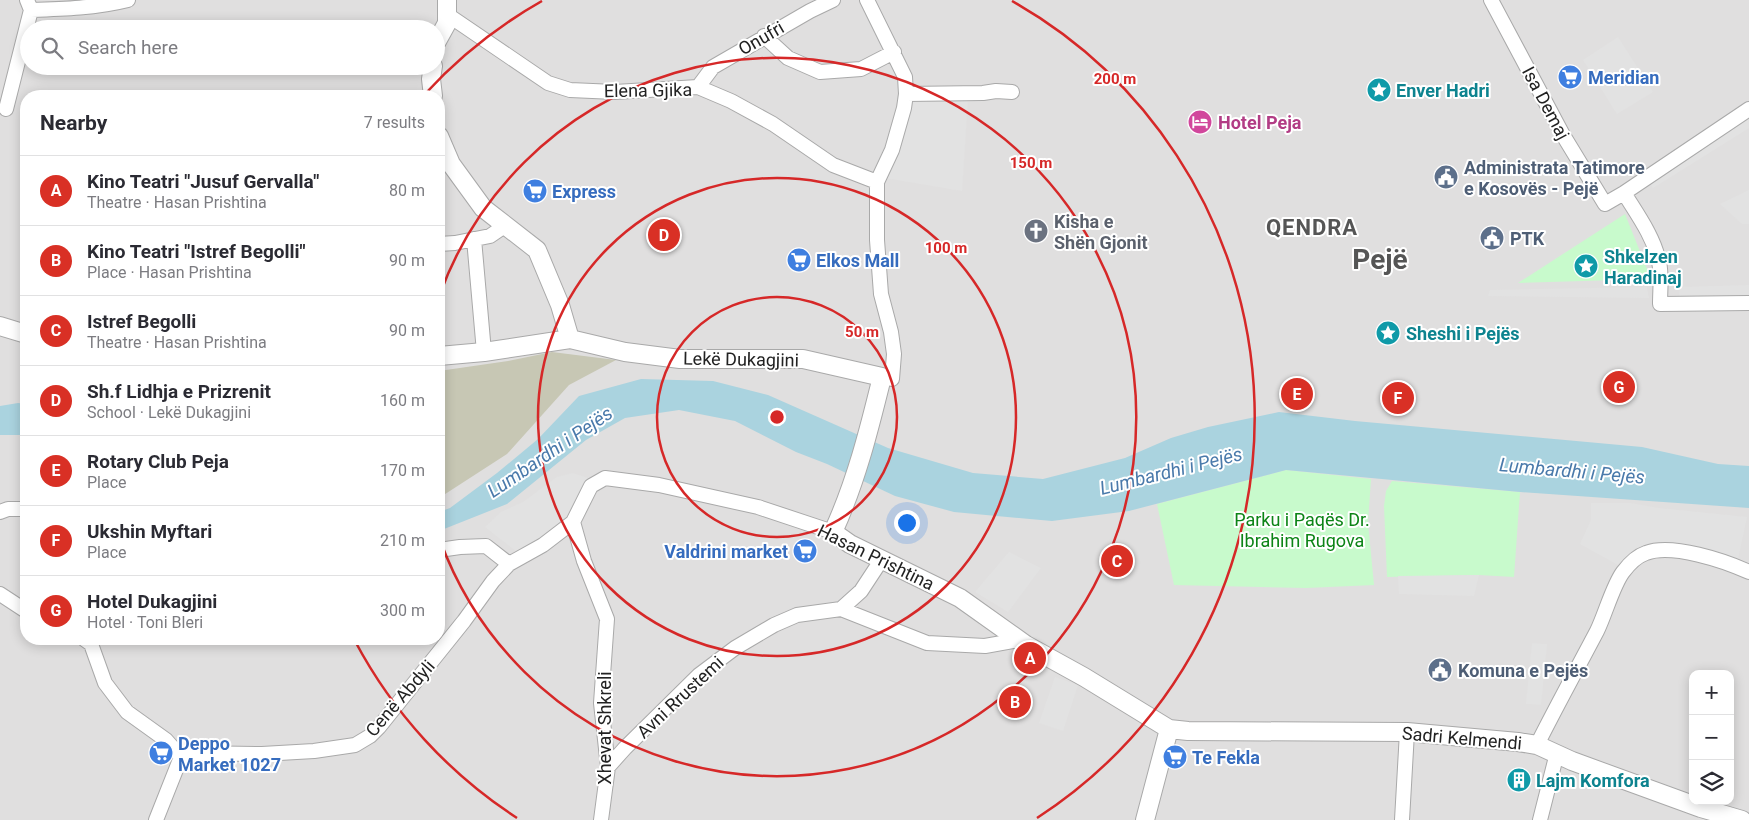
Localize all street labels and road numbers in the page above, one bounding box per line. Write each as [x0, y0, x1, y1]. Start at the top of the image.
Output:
street label: Onufri [735, 17, 787, 59]
street label: Isa Demaj [1518, 63, 1574, 143]
street label: Elena Gjika [604, 79, 692, 101]
street label: Lekë Dukagjini [683, 347, 799, 371]
street label: Hasan Prishtina [814, 520, 938, 594]
street label: Avni Rrustemi [632, 652, 728, 742]
street label: Cenë Abdyli [361, 655, 439, 741]
street label: Xhevat Shkreli [594, 671, 615, 785]
street label: Sadri Kelmendi [1401, 722, 1523, 754]

